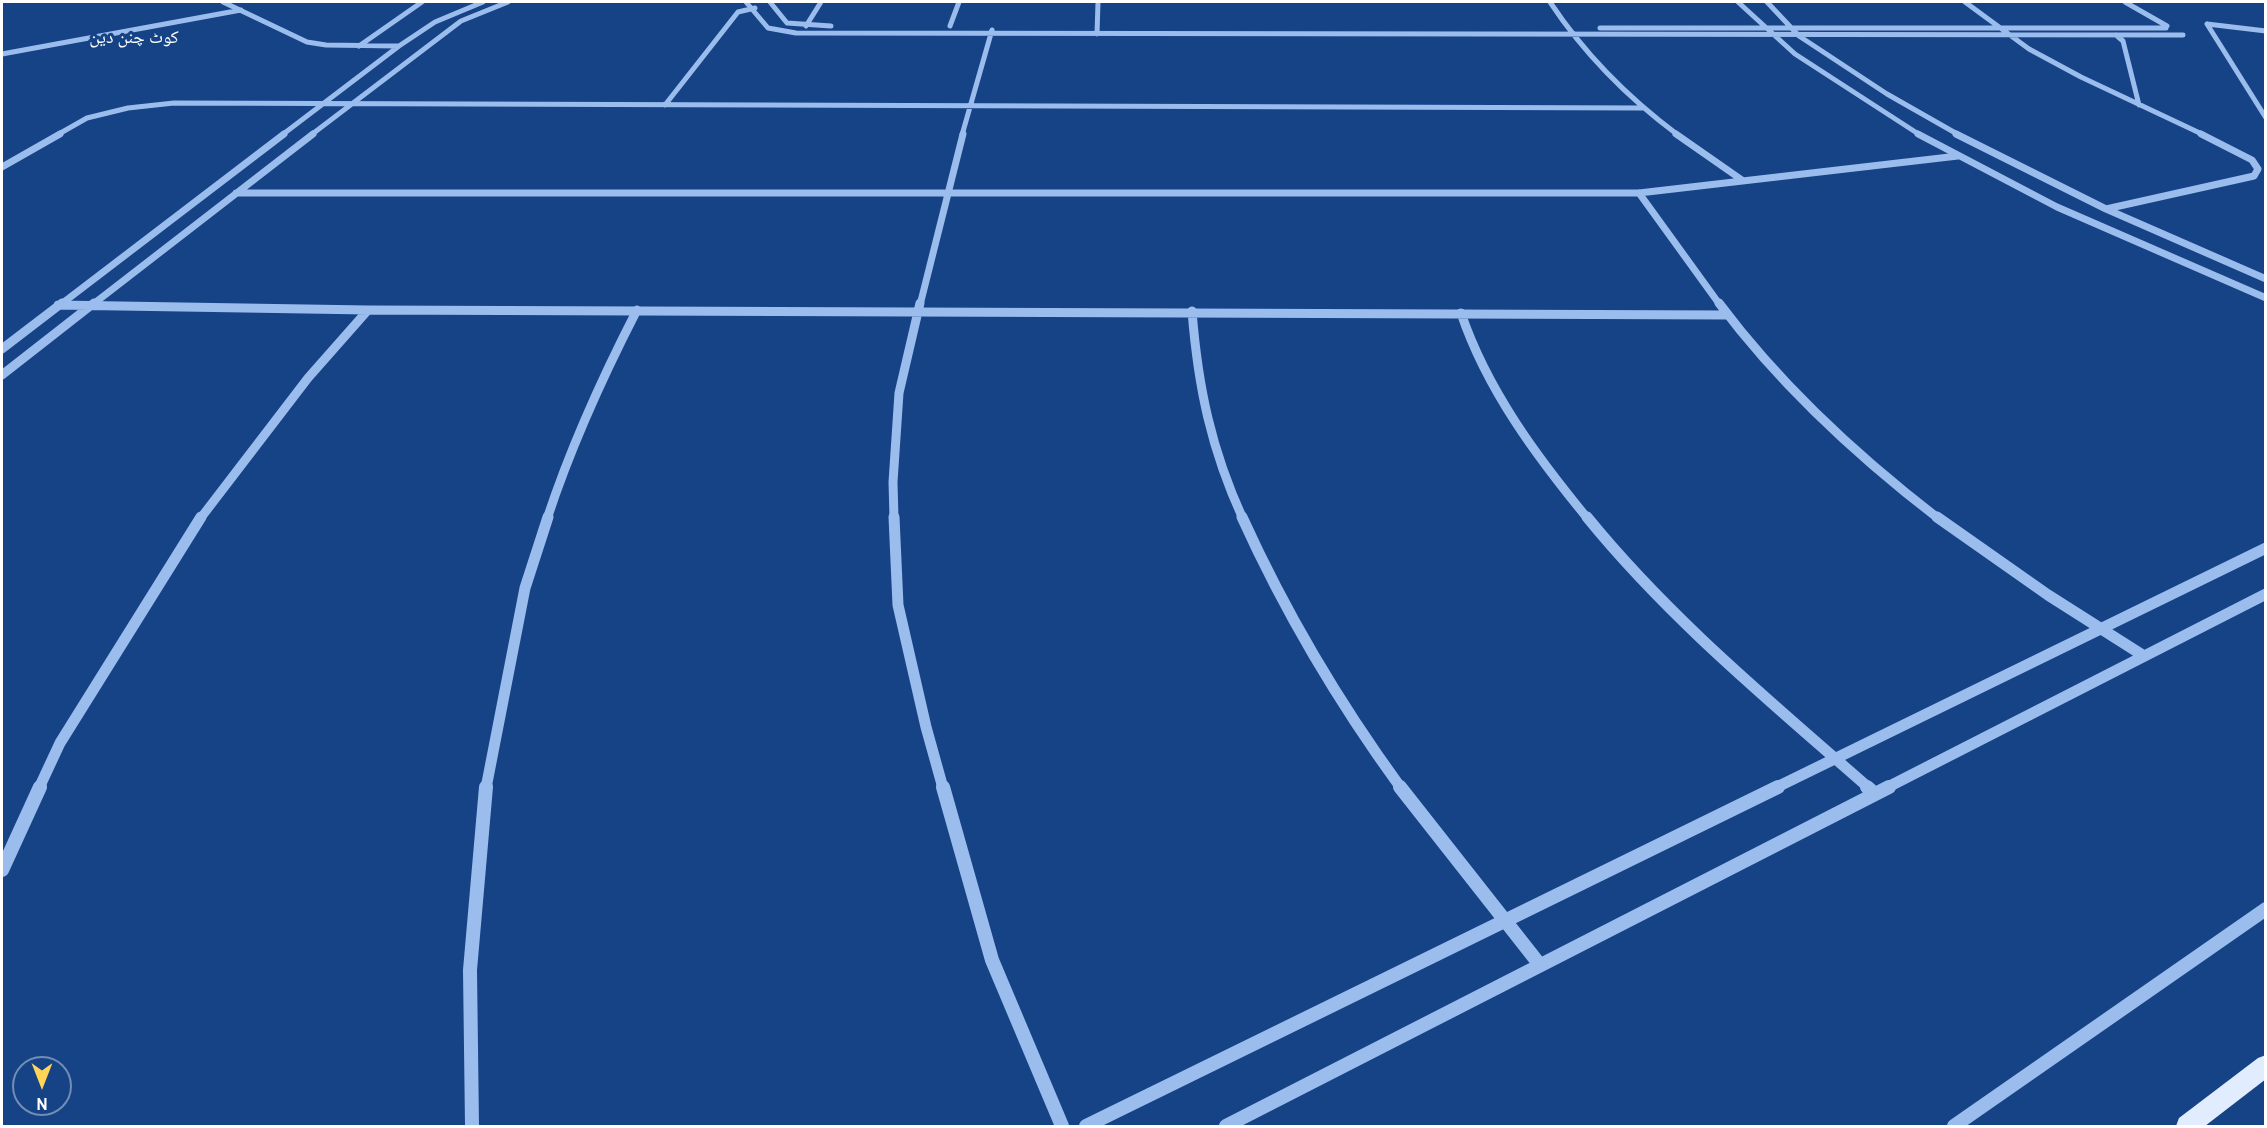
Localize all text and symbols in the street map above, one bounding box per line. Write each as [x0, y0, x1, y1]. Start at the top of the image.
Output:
district label: کوٹ چنن دین [89, 28, 179, 50]
north arrow [12, 1056, 72, 1116]
text: N [36, 1092, 48, 1112]

